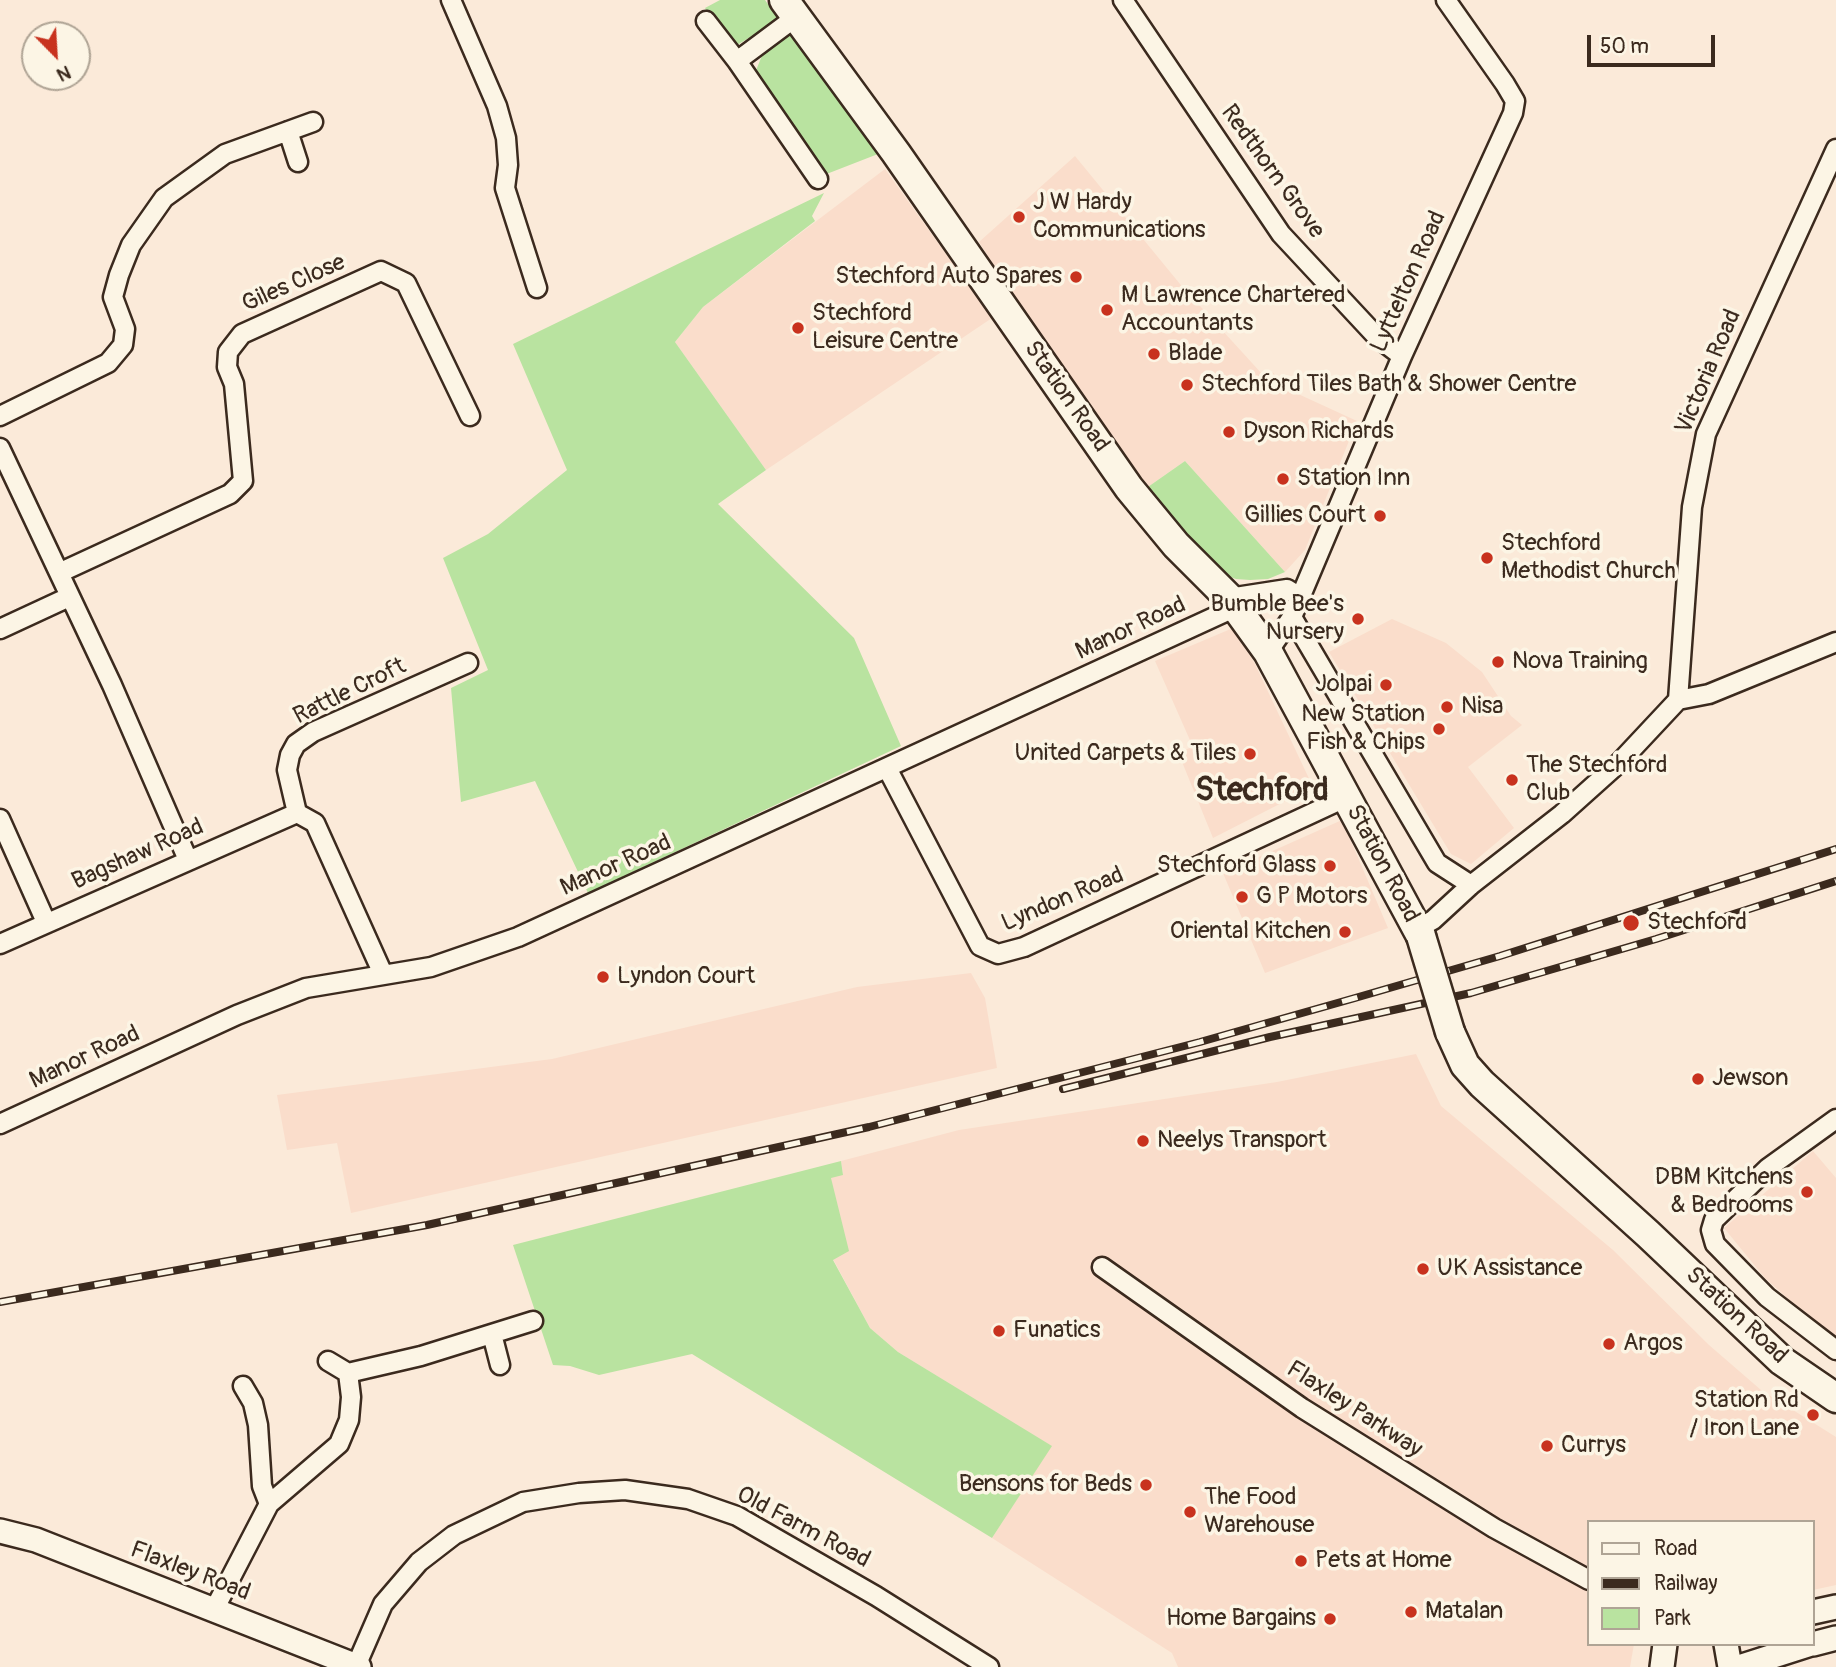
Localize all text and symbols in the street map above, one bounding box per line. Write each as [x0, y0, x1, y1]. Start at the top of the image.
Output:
north arrow [21, 21, 91, 91]
scale bar [1591, 21, 1719, 65]
text: 50 m [1600, 33, 1649, 60]
text: N [53, 60, 74, 87]
street label: Redthorn Grove [1214, 100, 1330, 244]
place label: J W Hardy Communications [1033, 189, 1206, 245]
street label: Lyttelton Road [1365, 207, 1453, 357]
marker: J W Hardy Communications [1011, 209, 1027, 225]
street label: Giles Close [238, 249, 350, 319]
place label: Stechford Auto Spares [835, 263, 1062, 291]
marker: Stechford Auto Spares [1068, 269, 1084, 285]
place label: M Lawrence Chartered Accountants [1121, 282, 1346, 338]
place label: Stechford Leisure Centre [812, 300, 958, 356]
marker: M Lawrence Chartered Accountants [1099, 302, 1115, 318]
street label: Victoria Road [1670, 305, 1748, 439]
marker: Stechford Leisure Centre [790, 320, 806, 336]
street label: Station Road [1017, 336, 1115, 458]
place label: Blade [1168, 340, 1222, 368]
marker: Blade [1146, 346, 1162, 362]
place label: Stechford Tiles Bath & Shower Centre [1201, 371, 1576, 399]
marker: Stechford Tiles Bath & Shower Centre [1179, 377, 1195, 393]
place label: Dyson Richards [1243, 418, 1394, 446]
marker: Dyson Richards [1221, 424, 1237, 440]
place label: Station Inn [1297, 465, 1410, 493]
marker: Station Inn [1275, 471, 1291, 487]
place label: Gillies Court [1244, 502, 1366, 530]
marker: Gillies Court [1372, 508, 1388, 524]
place label: Stechford Methodist Church [1501, 530, 1676, 586]
marker: Stechford Methodist Church [1479, 550, 1495, 566]
street label: Manor Road [1071, 591, 1191, 667]
place label: Bumble Bee's Nursery [1210, 591, 1344, 647]
marker: Bumble Bee's Nursery [1350, 611, 1366, 627]
place label: Nova Training [1512, 648, 1648, 676]
street label: Rattle Croft [289, 652, 411, 732]
marker: Nova Training [1490, 654, 1506, 670]
place label: Jolpai [1315, 671, 1372, 699]
marker: Jolpai [1378, 677, 1394, 693]
place label: Nisa [1461, 693, 1503, 721]
marker: Nisa [1439, 699, 1455, 715]
place label: New Station Fish & Chips [1301, 701, 1425, 757]
marker: New Station Fish & Chips [1431, 721, 1447, 737]
place label: United Carpets & Tiles [1014, 740, 1236, 768]
marker: United Carpets & Tiles [1242, 746, 1258, 762]
place label: The Stechford Club [1526, 752, 1668, 808]
marker: The Stechford Club [1504, 772, 1520, 788]
district label: Stechford [1195, 773, 1329, 811]
street label: Station Road [1339, 800, 1425, 928]
street label: Bagshaw Road [68, 813, 208, 897]
street label: Manor Road [556, 829, 676, 903]
place label: Stechford Glass [1157, 852, 1316, 880]
marker: Stechford Glass [1322, 858, 1338, 874]
street label: Lyndon Road [998, 861, 1128, 939]
place label: G P Motors [1256, 883, 1368, 911]
marker: G P Motors [1234, 889, 1250, 905]
place label: Stechford [1647, 909, 1747, 937]
marker: Stechford [1621, 913, 1641, 933]
place label: Oriental Kitchen [1170, 918, 1331, 946]
marker: Oriental Kitchen [1337, 924, 1353, 940]
place label: Lyndon Court [617, 963, 755, 991]
marker: Lyndon Court [595, 969, 611, 985]
street label: Manor Road [25, 1020, 145, 1096]
place label: Jewson [1712, 1065, 1788, 1093]
marker: Jewson [1690, 1071, 1706, 1087]
place label: Neelys Transport [1157, 1127, 1327, 1155]
marker: Neelys Transport [1135, 1133, 1151, 1149]
place label: DBM Kitchens & Bedrooms [1655, 1164, 1793, 1220]
marker: DBM Kitchens & Bedrooms [1799, 1184, 1815, 1200]
place label: UK Assistance [1437, 1255, 1582, 1283]
marker: UK Assistance [1415, 1261, 1431, 1277]
street label: Station Road [1679, 1261, 1793, 1371]
place label: Funatics [1013, 1317, 1100, 1345]
marker: Funatics [991, 1323, 1007, 1339]
place label: Argos [1623, 1330, 1683, 1358]
marker: Argos [1601, 1336, 1617, 1352]
street label: Flaxley Parkway [1281, 1355, 1427, 1465]
place label: Station Rd / Iron Lane [1689, 1387, 1799, 1443]
marker: Station Rd / Iron Lane [1805, 1407, 1821, 1423]
place label: Currys [1561, 1432, 1626, 1460]
marker: Currys [1539, 1438, 1555, 1454]
place label: Bensons for Beds [959, 1471, 1132, 1499]
marker: Bensons for Beds [1138, 1477, 1154, 1493]
street label: Old Farm Road [731, 1481, 875, 1575]
place label: The Food Warehouse [1204, 1484, 1314, 1540]
marker: The Food Warehouse [1182, 1504, 1198, 1520]
legend [1588, 1520, 1815, 1646]
text: Road [1654, 1535, 1698, 1562]
street label: Flaxley Road [126, 1536, 254, 1608]
place label: Pets at Home [1315, 1547, 1452, 1575]
marker: Pets at Home [1293, 1553, 1309, 1569]
text: Railway [1654, 1570, 1718, 1597]
place label: Matalan [1425, 1598, 1503, 1626]
marker: Matalan [1403, 1604, 1419, 1620]
place label: Home Bargains [1166, 1605, 1316, 1633]
text: Park [1654, 1605, 1691, 1632]
marker: Home Bargains [1322, 1611, 1338, 1627]

